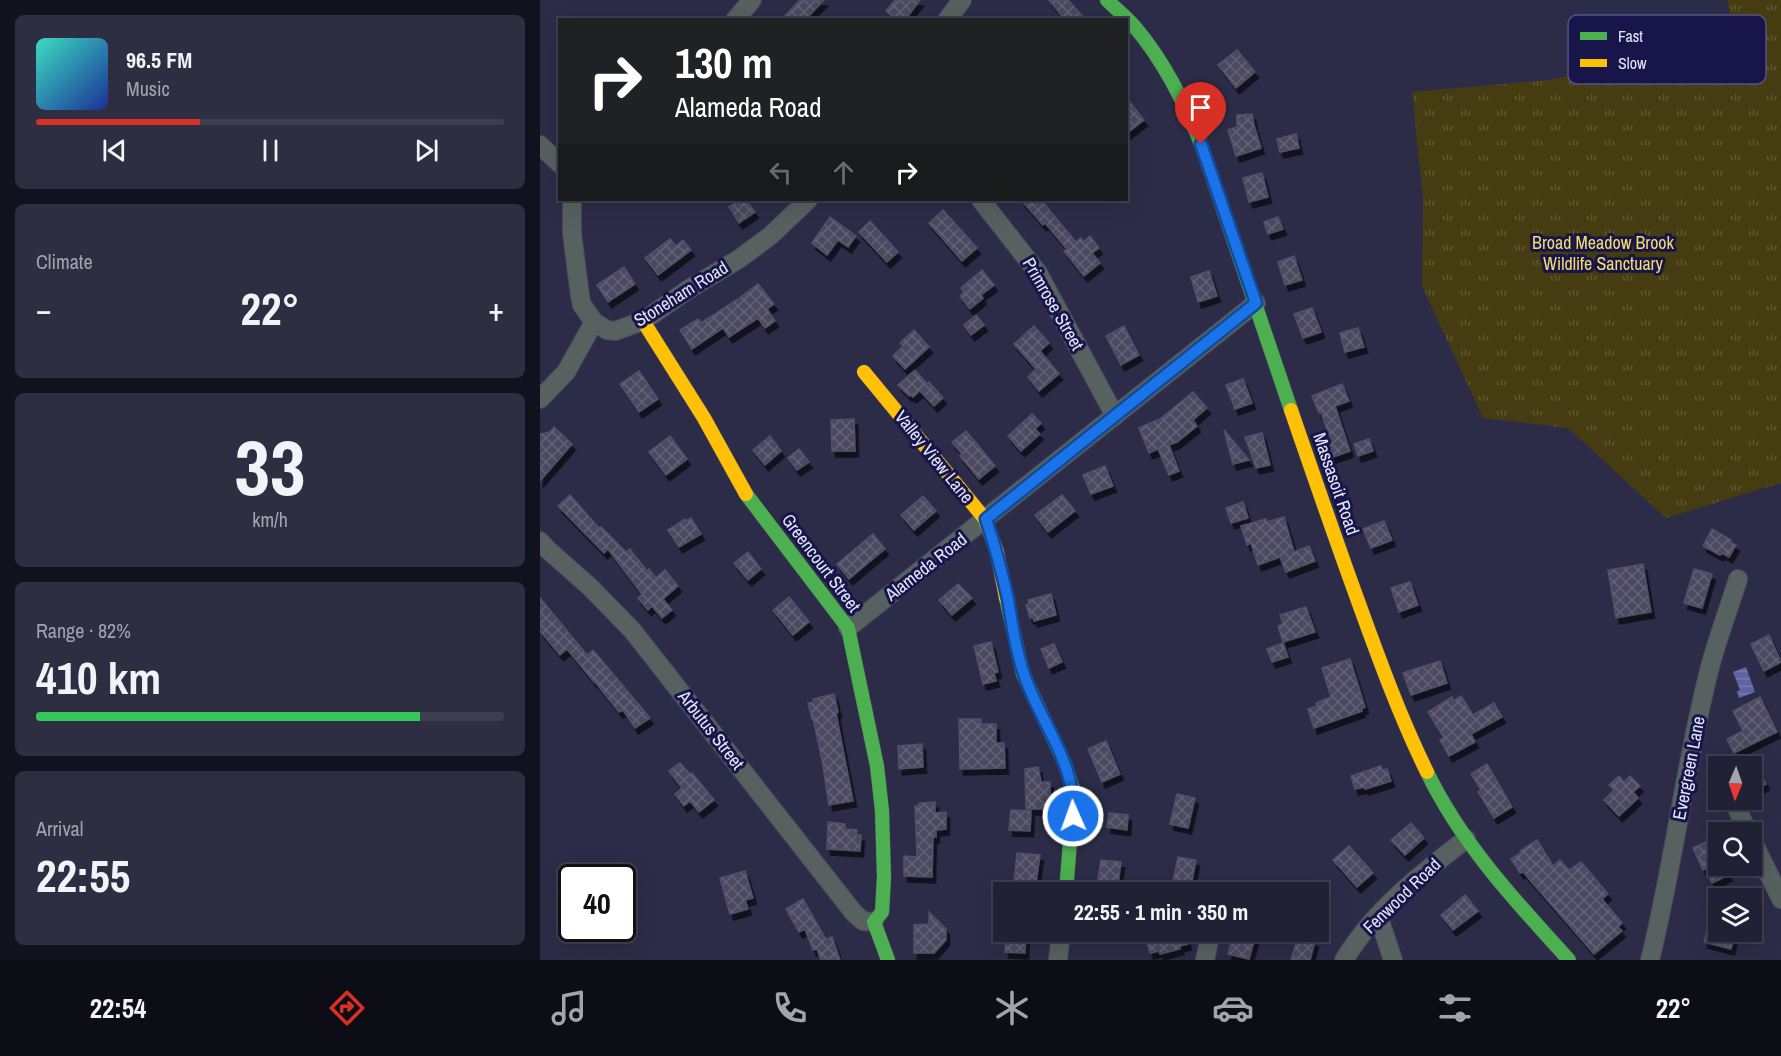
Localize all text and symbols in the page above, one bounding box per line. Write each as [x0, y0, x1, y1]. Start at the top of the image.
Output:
legend [1568, 15, 1766, 84]
text: Fast [1618, 25, 1643, 47]
text: 130 m [675, 35, 773, 91]
icon: right [576, 42, 654, 120]
text: 96.5 FM [126, 45, 192, 75]
text: Slow [1618, 52, 1647, 74]
text: Music [126, 75, 170, 102]
pin [1175, 82, 1226, 144]
text: Alameda Road [675, 89, 821, 125]
icon: arrive [1184, 91, 1217, 124]
icon: previous [98, 134, 131, 167]
icon: pause [254, 134, 287, 167]
icon: next [410, 134, 443, 167]
icon: left [764, 156, 797, 189]
icon: ahead [827, 156, 860, 189]
icon: right [890, 156, 923, 189]
park label: Broad Meadow Brook Wildlife Sanctuary [1532, 230, 1675, 276]
text: Climate [36, 248, 93, 275]
street label: Primrose Street [1017, 253, 1090, 355]
street label: Stoneham Road [629, 255, 733, 332]
text: 22° [240, 278, 300, 339]
text: − [36, 287, 52, 331]
text: + [488, 287, 504, 331]
street label: Valley View Lane [889, 405, 980, 508]
text: 33 [234, 414, 306, 519]
street label: Massasoit Road [1307, 429, 1366, 538]
text: km/h [252, 506, 288, 533]
street label: Greencourt Street [776, 508, 867, 617]
street label: Alameda Road [879, 527, 972, 607]
text: Range · 82% [36, 617, 131, 644]
text: 410 km [36, 647, 161, 708]
street label: Arbutus Street [672, 684, 750, 775]
street label: Evergreen Lane [1666, 714, 1711, 822]
north arrow [1708, 756, 1762, 810]
map controls [1708, 756, 1762, 942]
position arrow [1041, 784, 1105, 848]
text: Arrival [36, 815, 83, 842]
button: search [1708, 822, 1762, 876]
text: 22:55 [36, 845, 130, 906]
street label: Fenwood Road [1357, 852, 1446, 939]
speed limit sign: 40 [558, 864, 636, 942]
button: layers [1708, 888, 1762, 942]
text: 22:55 · 1 min · 350 m [1074, 897, 1248, 927]
icon: directions [326, 987, 368, 1029]
icon: music [548, 987, 590, 1029]
icon: phone [769, 987, 811, 1029]
icon: climate [991, 987, 1033, 1029]
icon: car [1212, 987, 1254, 1029]
icon: filters [1434, 987, 1476, 1029]
text: 22:54 [90, 990, 146, 1026]
text: 22° [1656, 990, 1691, 1026]

